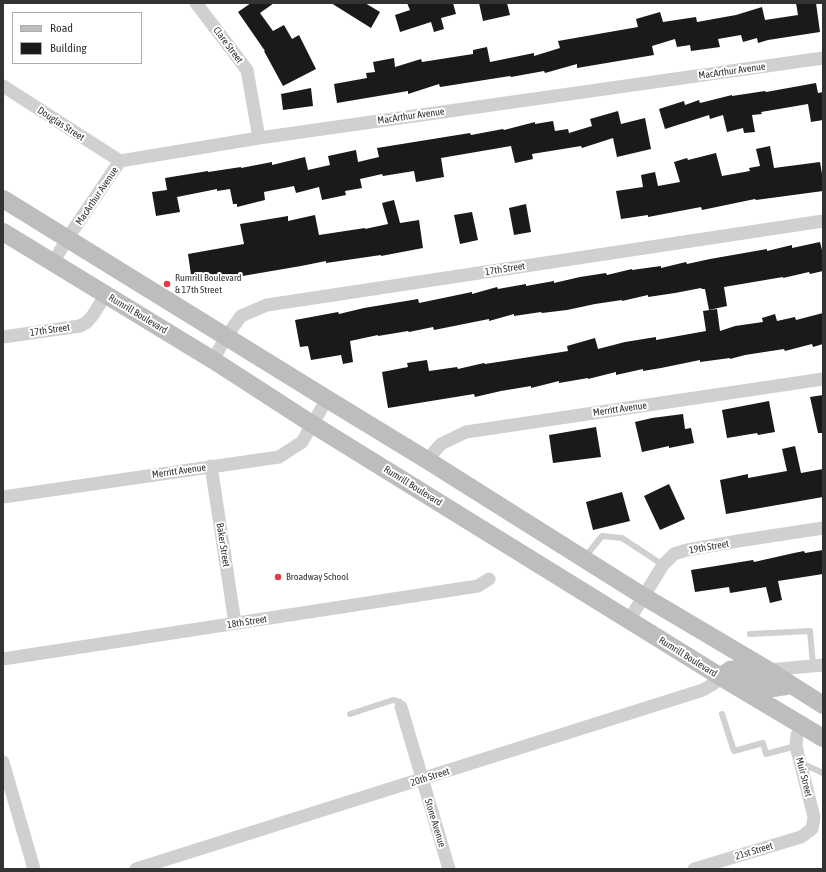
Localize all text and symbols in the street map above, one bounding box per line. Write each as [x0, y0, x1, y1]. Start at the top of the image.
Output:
legend [12, 12, 142, 64]
text: Road [50, 21, 73, 35]
street label: Clare Street [210, 24, 246, 66]
text: Building [50, 41, 87, 55]
street label: MacArthur Avenue [698, 60, 766, 82]
street label: Douglas Street [35, 104, 87, 144]
street label: MacArthur Avenue [377, 105, 445, 127]
street label: MacArthur Avenue [73, 165, 121, 227]
street label: 17th Street [484, 260, 526, 278]
place label: Rumrill Boulevard & 17th Street [175, 272, 242, 296]
marker: Rumrill Boulevard & 17th Street [162, 279, 172, 289]
street label: Rumrill Boulevard [106, 292, 170, 336]
street label: 17th Street [29, 321, 71, 339]
street label: Merritt Avenue [592, 399, 648, 419]
street label: Merritt Avenue [151, 461, 207, 481]
street label: Rumrill Boulevard [382, 463, 444, 509]
street label: Baker Street [214, 522, 232, 568]
street label: 19th Street [688, 538, 730, 556]
place label: Broadway School [286, 571, 349, 583]
marker: Broadway School [273, 572, 283, 582]
street label: 18th Street [226, 613, 268, 631]
street label: Rumrill Boulevard [657, 634, 719, 680]
street label: Muir Street [793, 756, 815, 798]
street label: 20th Street [409, 765, 451, 789]
street label: Stone Avenue [422, 797, 448, 849]
street label: 21st Street [734, 840, 774, 862]

